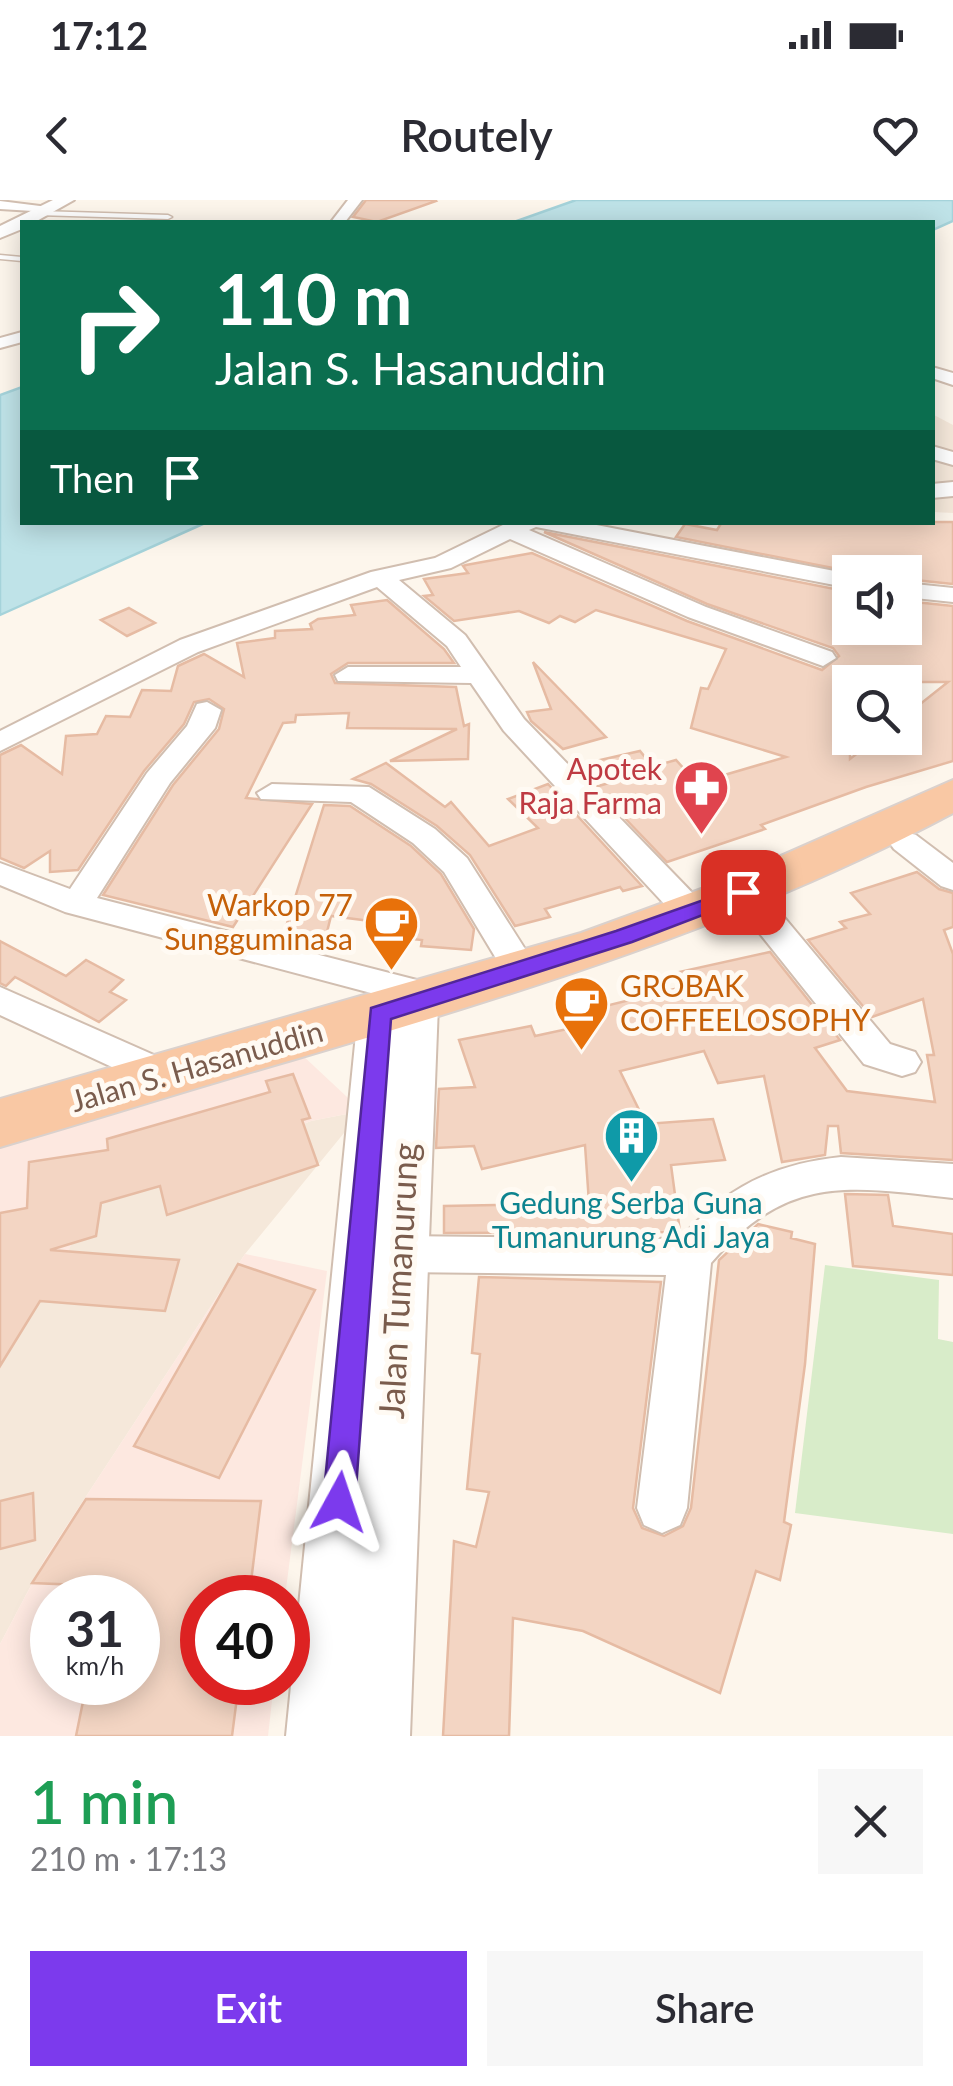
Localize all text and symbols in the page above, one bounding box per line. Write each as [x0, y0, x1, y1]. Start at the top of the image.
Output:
text: 17:12 [50, 12, 148, 58]
icon: back [30, 108, 85, 163]
text: Routely [400, 108, 553, 162]
icon: heart [868, 108, 923, 163]
text: 110 m [215, 256, 412, 340]
icon: right [50, 260, 180, 390]
text: Jalan S. Hasanuddin [215, 341, 606, 395]
icon: arrive [155, 450, 210, 505]
text: Then [50, 455, 135, 501]
map controls [832, 555, 922, 755]
button: sound [832, 555, 922, 645]
button: search [832, 665, 922, 755]
place label: Apotek Raja Farma [518, 750, 663, 820]
pharmacy icon: Apotek Raja Farma [671, 757, 731, 836]
pin [701, 850, 786, 935]
icon: arrive [716, 865, 771, 920]
place label: Warkop 77 Sungguminasa [164, 886, 353, 956]
cafe icon: Warkop 77 Sungguminasa [362, 893, 422, 972]
place label: GROBAK COFFEELOSOPHY [620, 967, 871, 1037]
cafe icon: GROBAK COFFEELOSOPHY [551, 974, 611, 1053]
street label: Jalan S. Hasanuddin [66, 1012, 327, 1118]
building icon: Gedung Serba Guna Tumanurung Adi Jaya [601, 1106, 661, 1185]
street label: Jalan Tumanurung [369, 1142, 425, 1420]
place label: Gedung Serba Guna Tumanurung Adi Jaya [492, 1184, 770, 1254]
position arrow [287, 1450, 391, 1554]
speed limit sign: 40 [180, 1575, 310, 1705]
text: 31 [66, 1598, 124, 1658]
text: km/h [66, 1650, 124, 1680]
text: 1 min [30, 1765, 178, 1837]
button: close [818, 1769, 923, 1874]
text: 210 m · 17:13 [30, 1839, 227, 1878]
button: Exit [30, 1951, 467, 2066]
button: Share [487, 1951, 923, 2066]

